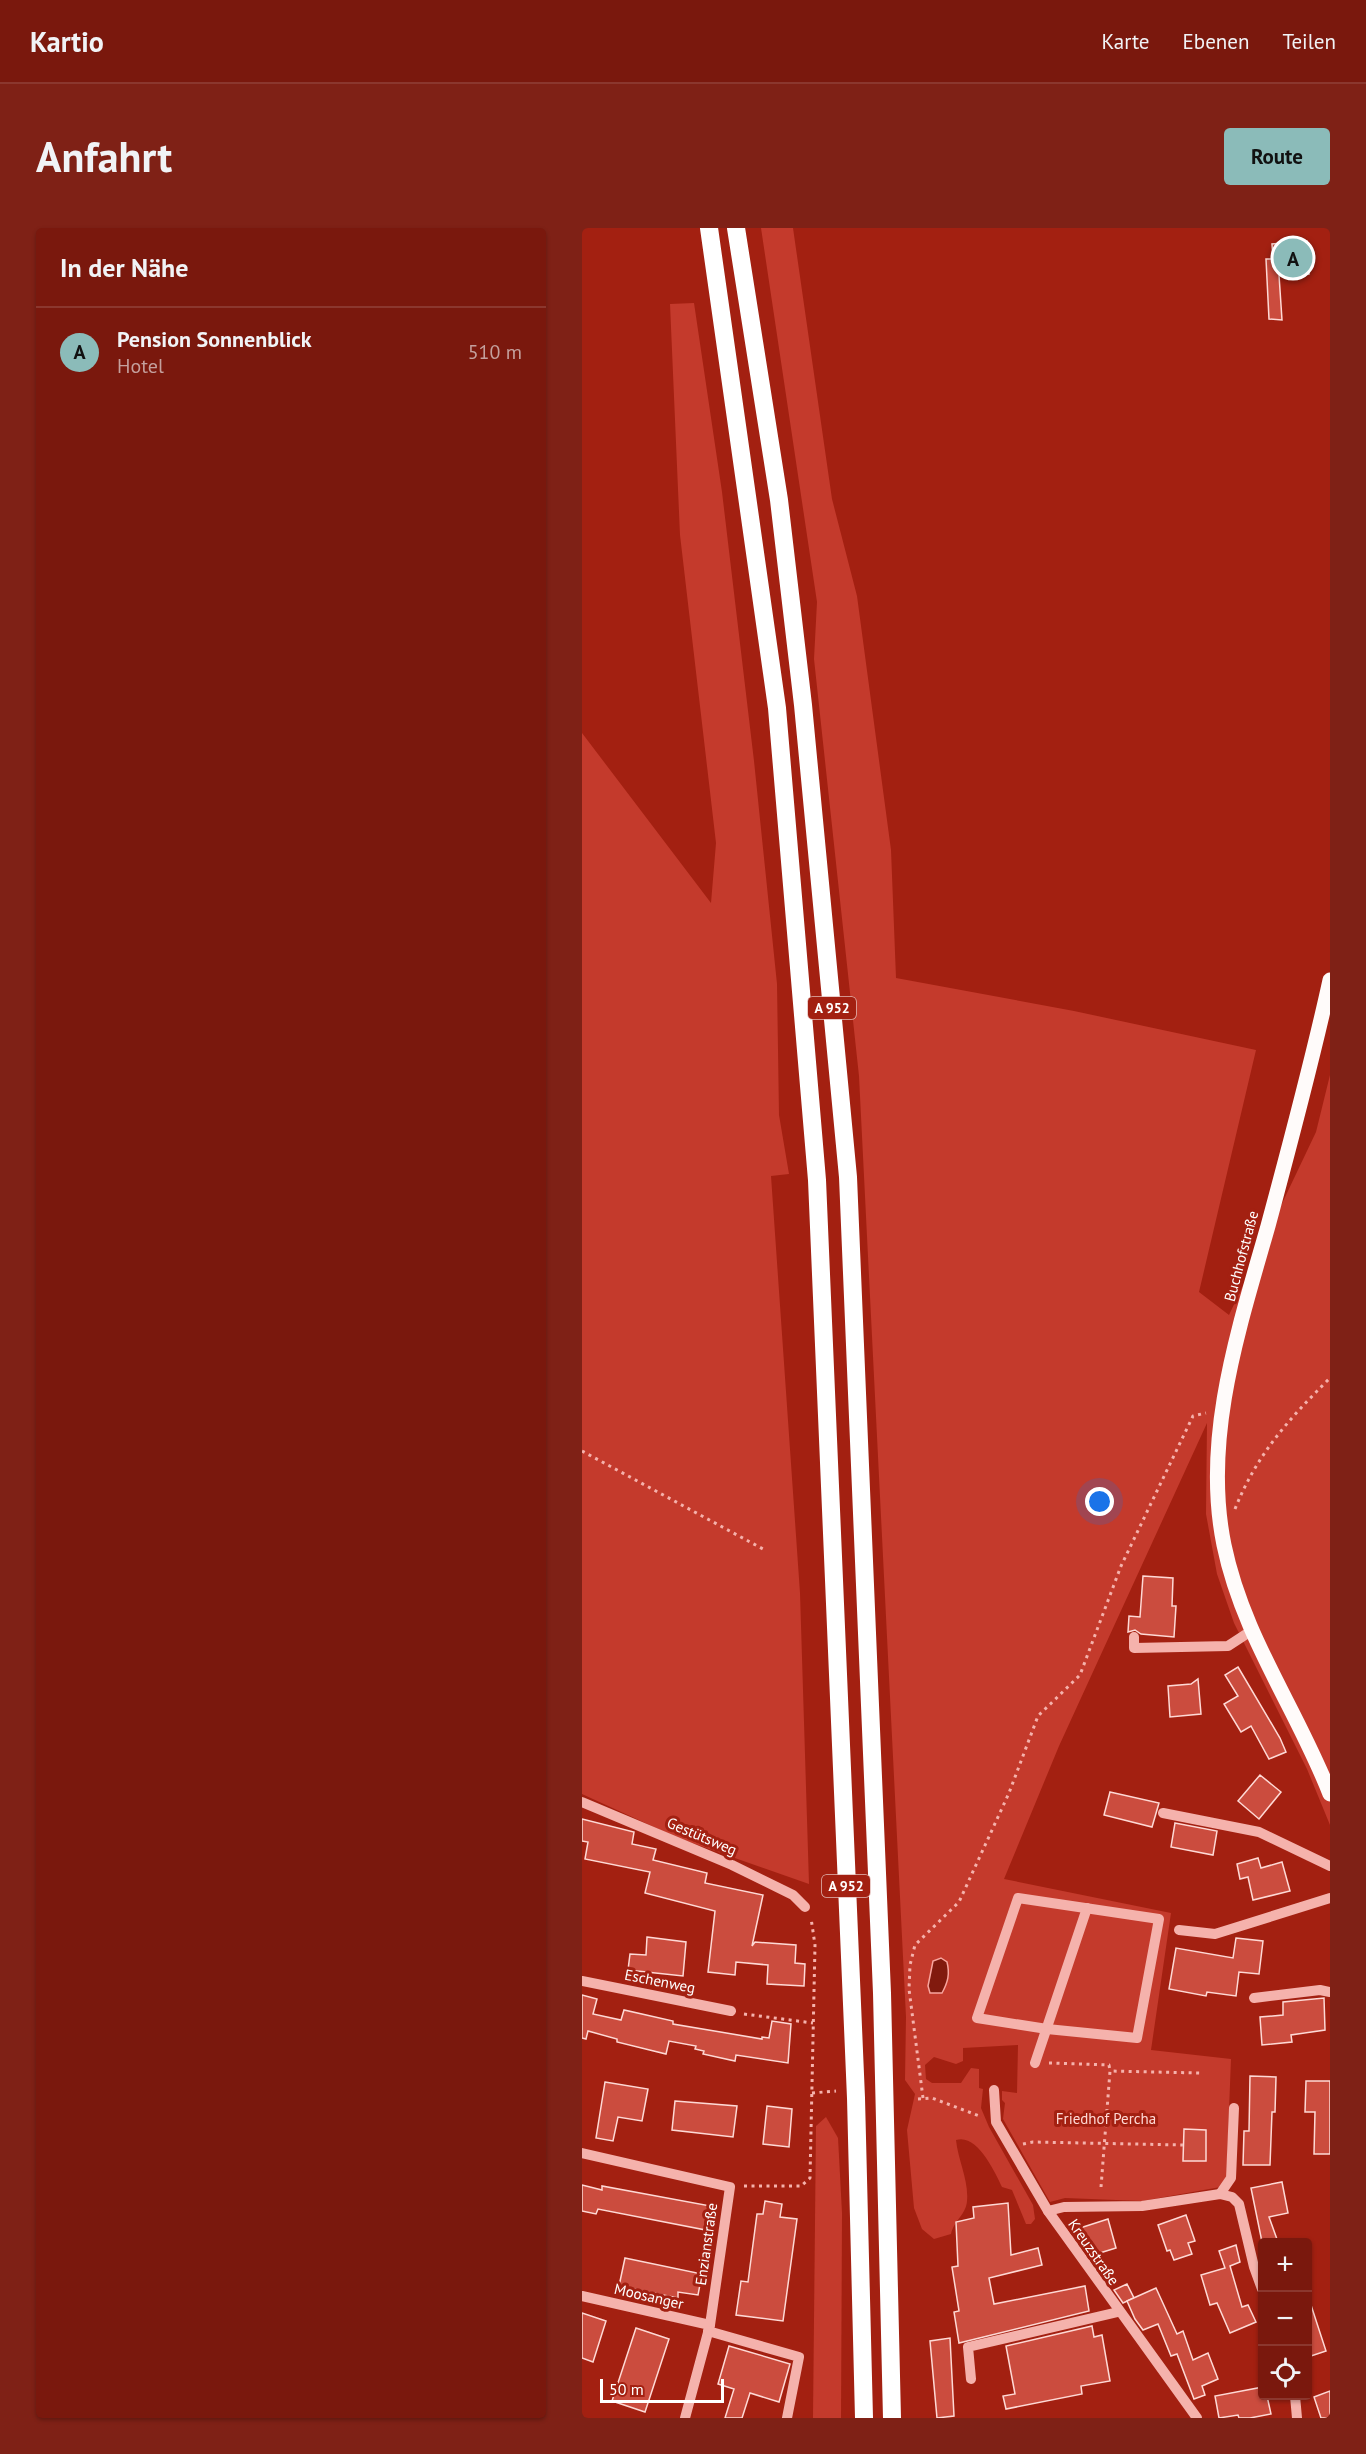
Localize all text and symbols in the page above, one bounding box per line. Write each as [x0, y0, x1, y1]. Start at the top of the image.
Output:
text: Kartio [30, 23, 104, 60]
text: Karte [1102, 28, 1150, 55]
text: Ebenen [1183, 28, 1249, 55]
text: Teilen [1282, 28, 1336, 55]
button: Route [1224, 128, 1330, 185]
text: Anfahrt [36, 129, 172, 184]
pin: A [1274, 236, 1312, 280]
text: In der Nähe [60, 251, 188, 284]
text: Pension Sonnenblick [117, 325, 312, 353]
text: A [73, 339, 86, 365]
text: 510 m [468, 339, 522, 365]
text: Hotel [117, 353, 164, 379]
road number: A 952 [808, 997, 856, 1019]
street label: Buchhofstraße [1220, 1209, 1262, 1303]
your location [1085, 1487, 1114, 1516]
street label: Gestütsweg [664, 1813, 740, 1859]
road number: A 952 [822, 1875, 870, 1897]
street label: Eschenweg [623, 1965, 697, 1997]
park label: Friedhof Percha [1056, 2109, 1156, 2128]
street label: Enzianstraße [691, 2202, 721, 2286]
street label: Kreuzstraße [1064, 2215, 1124, 2289]
map controls [1258, 2238, 1312, 2400]
button: + [1258, 2238, 1312, 2292]
street label: Moosanger [612, 2279, 686, 2313]
button: − [1258, 2292, 1312, 2346]
button: locate [1258, 2346, 1312, 2400]
scale bar [600, 2376, 724, 2404]
text: 50 m [609, 2379, 644, 2399]

